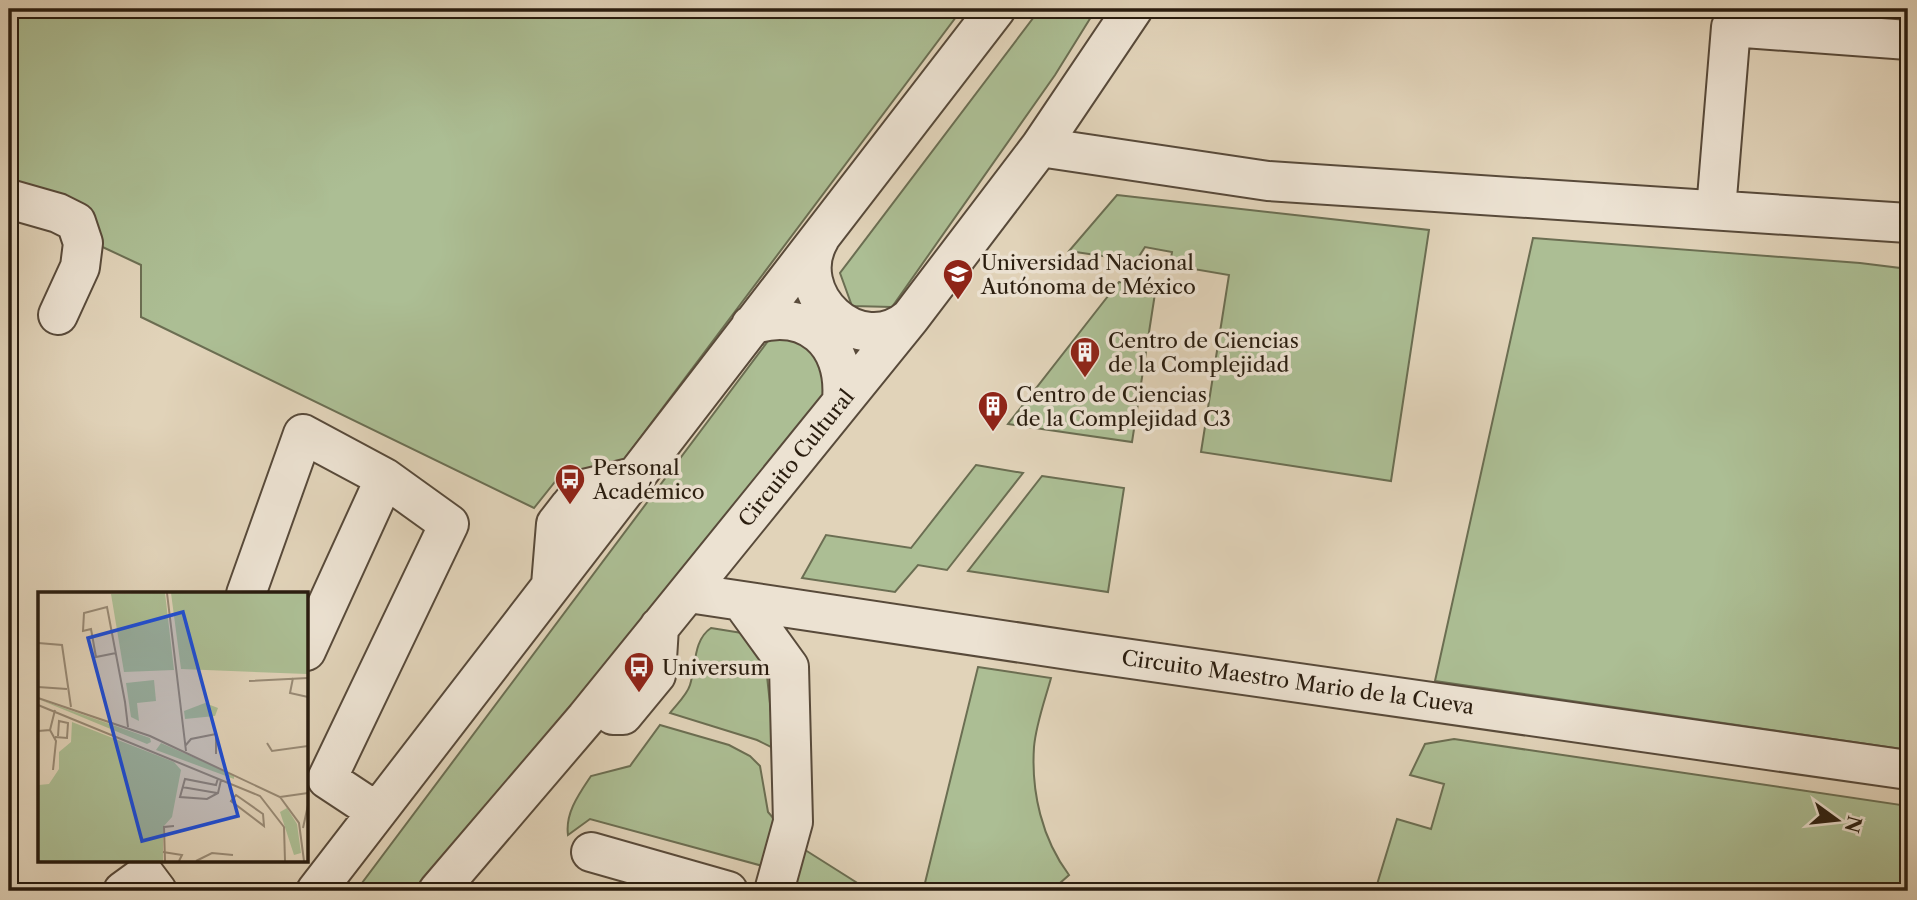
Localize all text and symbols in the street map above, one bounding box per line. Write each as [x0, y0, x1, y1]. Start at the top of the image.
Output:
place label: Universidad Nacional Autónoma de México [980, 250, 1196, 299]
school or university icon: Universidad Nacional Autónoma de México [941, 257, 975, 301]
place label: Centro de Ciencias de la Complejidad [1108, 328, 1299, 377]
building icon: Centro de Ciencias de la Complejidad [1068, 335, 1102, 379]
place label: Centro de Ciencias de la Complejidad C3 [1016, 382, 1231, 431]
street label: Circuito Cultural [733, 384, 859, 532]
building icon: Centro de Ciencias de la Complejidad C3 [976, 389, 1010, 433]
place label: Personal Académico [592, 455, 705, 504]
bus stop icon: Personal Académico [553, 462, 587, 506]
inset map [38, 592, 308, 862]
street label: Circuito Maestro Mario de la Cueva [1120, 645, 1477, 719]
bus stop icon: Universum [622, 650, 656, 694]
place label: Universum [662, 655, 770, 680]
north arrow [1801, 785, 1871, 855]
text: N [1840, 813, 1866, 835]

